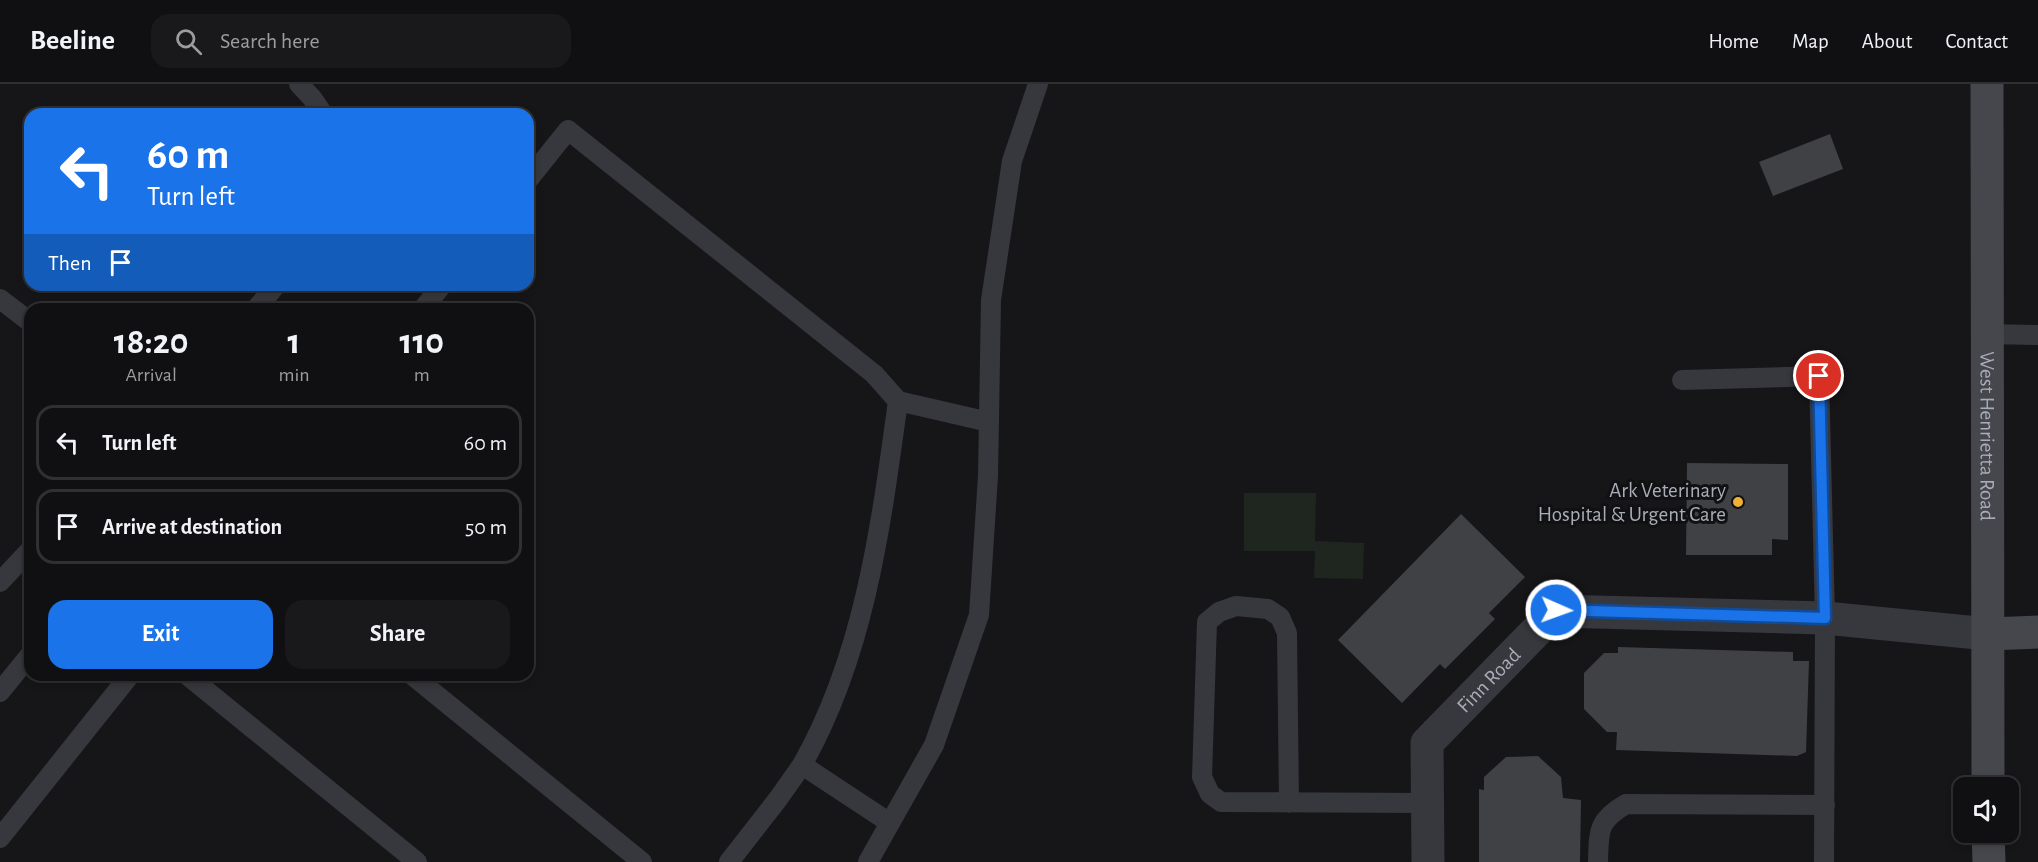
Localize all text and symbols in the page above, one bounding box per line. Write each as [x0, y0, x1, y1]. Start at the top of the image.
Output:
search box [151, 14, 571, 68]
icon: search [172, 25, 205, 58]
text: Beeline [30, 27, 115, 55]
text: Search here [220, 30, 320, 52]
text: Home [1708, 31, 1759, 52]
text: Map [1792, 31, 1829, 52]
text: About [1862, 31, 1912, 52]
text: Contact [1945, 31, 2008, 52]
icon: left [48, 132, 126, 210]
text: 60 m [147, 134, 229, 176]
text: Turn left [147, 183, 235, 210]
icon: arrive [104, 246, 137, 279]
text: Then [48, 252, 92, 274]
text: 18:20 [114, 324, 189, 360]
text: 1 [287, 324, 300, 360]
text: 110 [399, 324, 444, 360]
pin [1793, 350, 1844, 401]
street label: West Henrietta Road [1976, 351, 1998, 521]
icon: arrive [1802, 359, 1835, 392]
text: Arrival [125, 365, 177, 385]
text: min [278, 365, 310, 385]
text: m [414, 365, 430, 385]
icon: left [51, 426, 84, 459]
text: Turn left [102, 432, 176, 454]
text: 60 m [464, 432, 507, 454]
place label: Ark Veterinary Hospital & Urgent Care [1538, 480, 1726, 525]
marker: Ark Veterinary Hospital & Urgent Care [1731, 495, 1745, 509]
icon: arrive [51, 510, 84, 543]
text: Arrive at destination [102, 516, 282, 538]
text: 50 m [465, 516, 507, 538]
position arrow [1524, 578, 1588, 642]
button: Exit [48, 600, 273, 669]
button: Share [285, 600, 510, 669]
street label: Finn Road [1453, 644, 1525, 717]
map controls [1953, 777, 2019, 843]
button: sound [1953, 777, 2019, 843]

